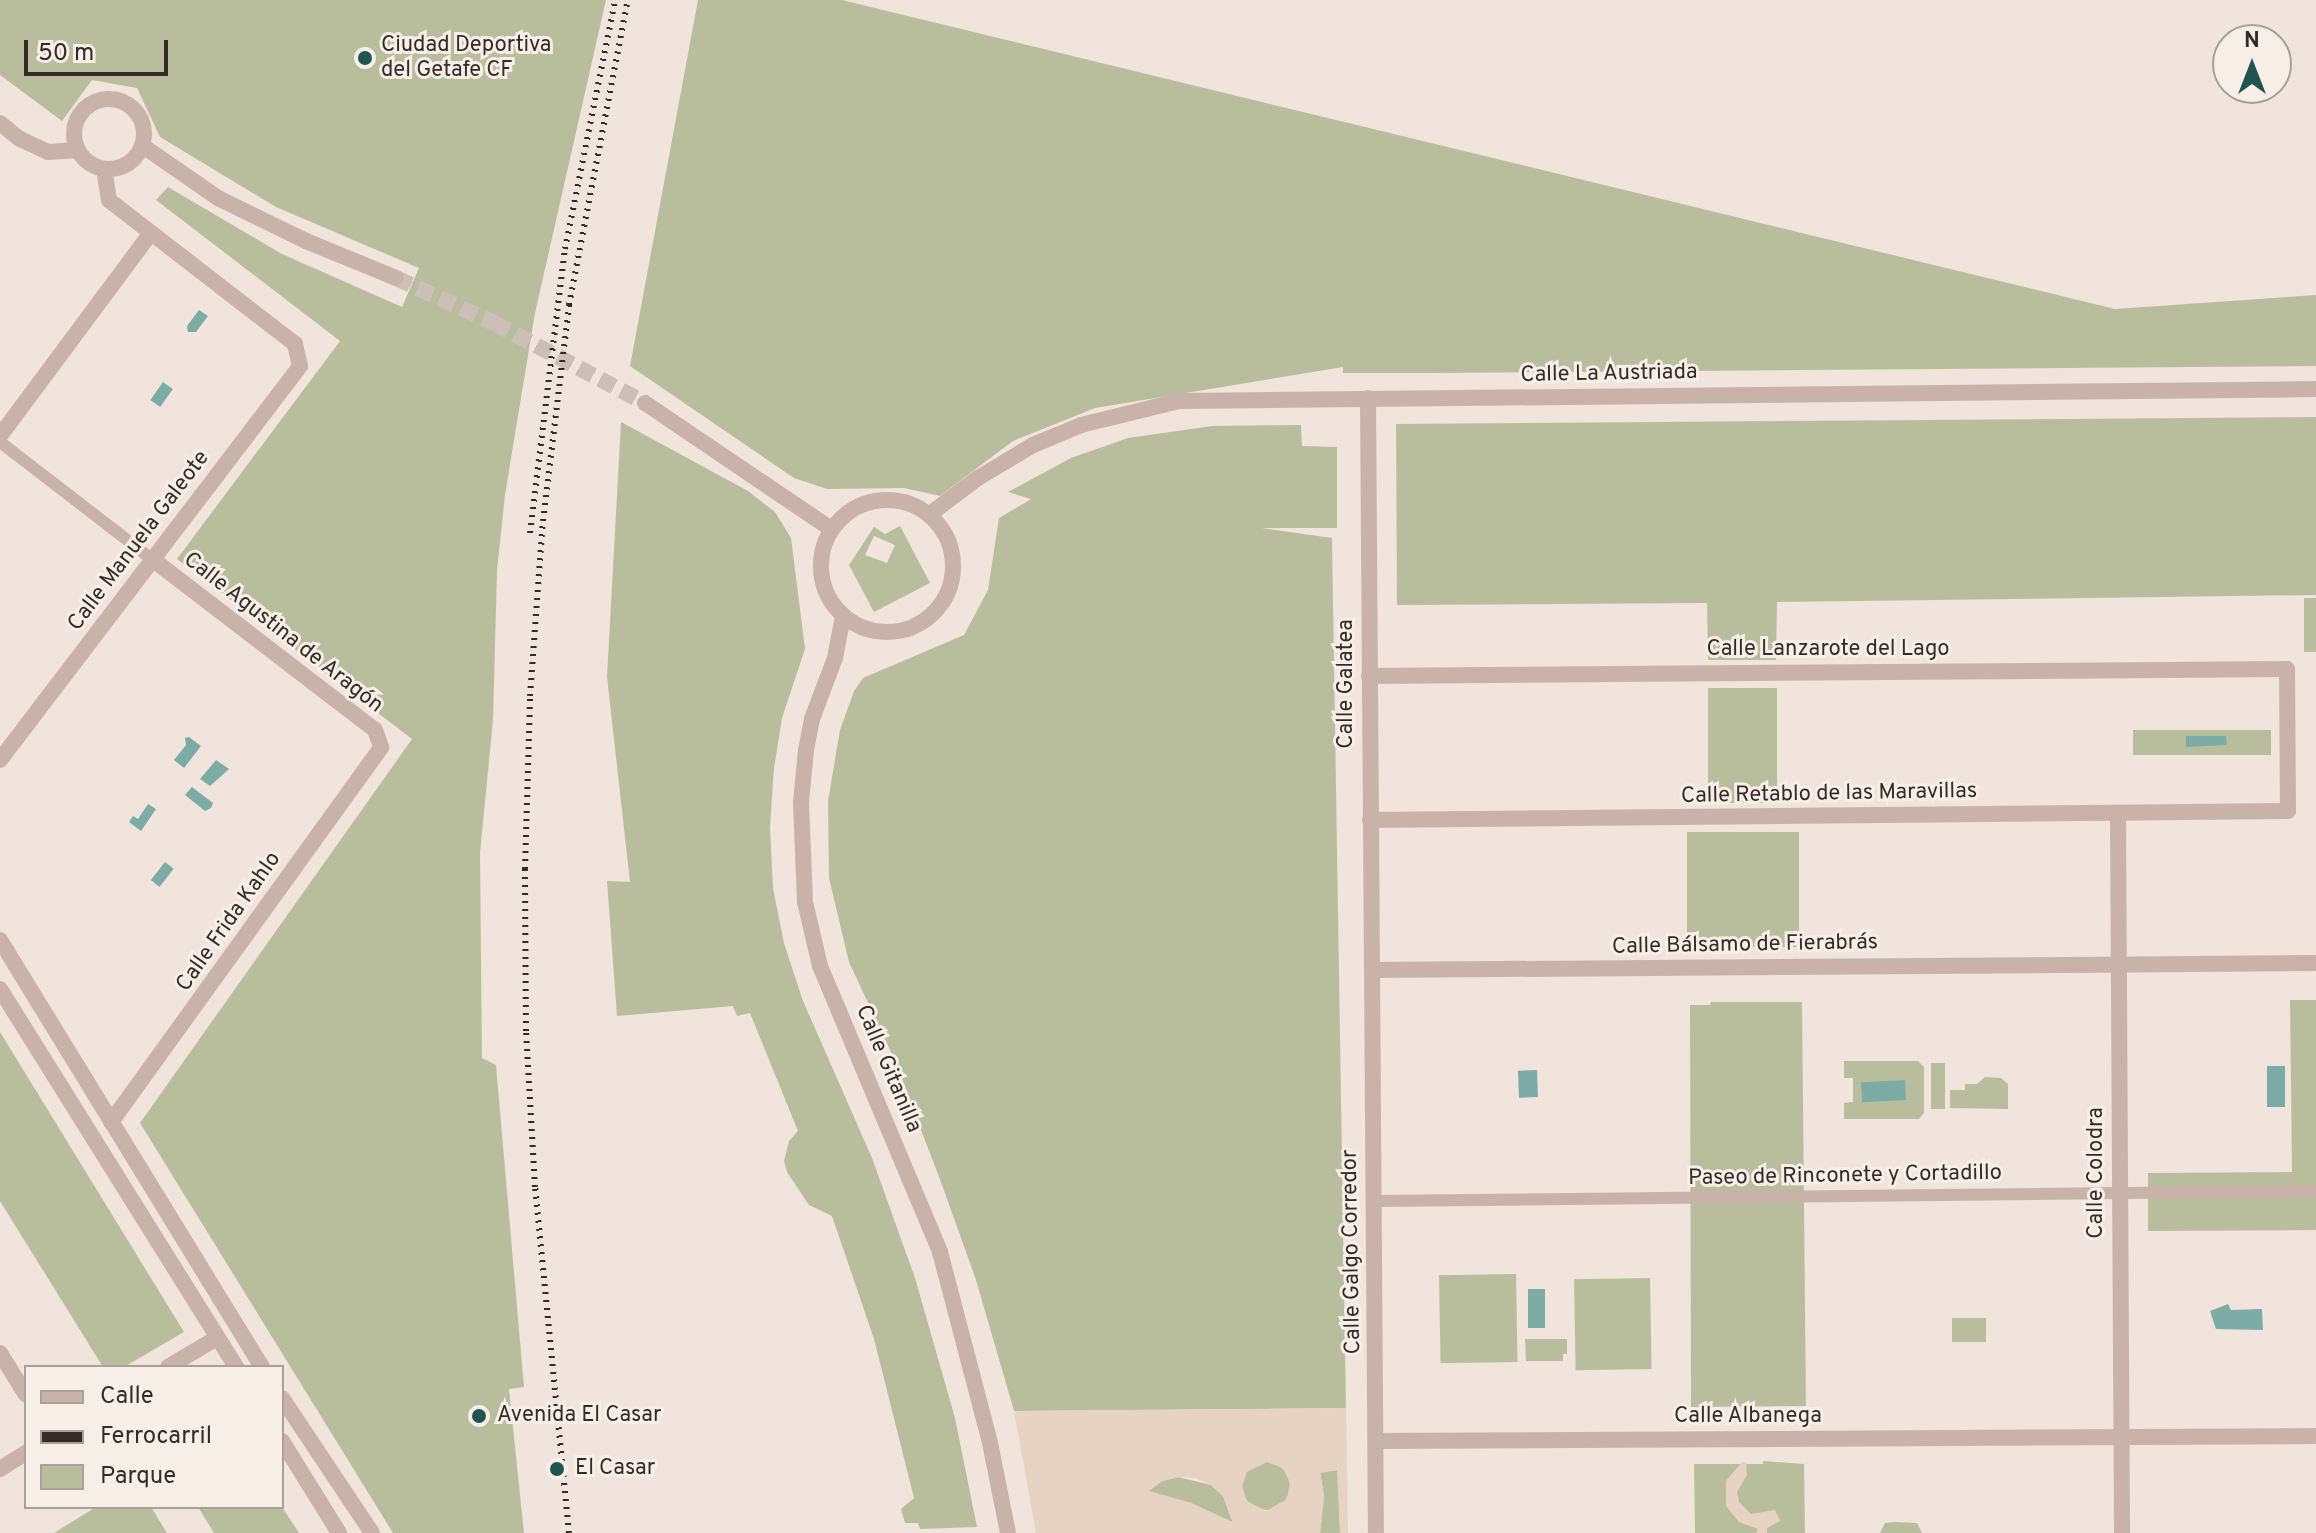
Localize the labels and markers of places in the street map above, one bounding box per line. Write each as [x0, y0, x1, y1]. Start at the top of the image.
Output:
place label: Ciudad Deportiva del Getafe CF [381, 32, 551, 84]
marker: Ciudad Deportiva del Getafe CF [356, 49, 374, 67]
place label: Avenida El Casar [497, 1403, 662, 1429]
marker: Avenida El Casar [468, 1405, 490, 1427]
place label: El Casar [575, 1456, 655, 1482]
marker: El Casar [546, 1458, 568, 1480]

